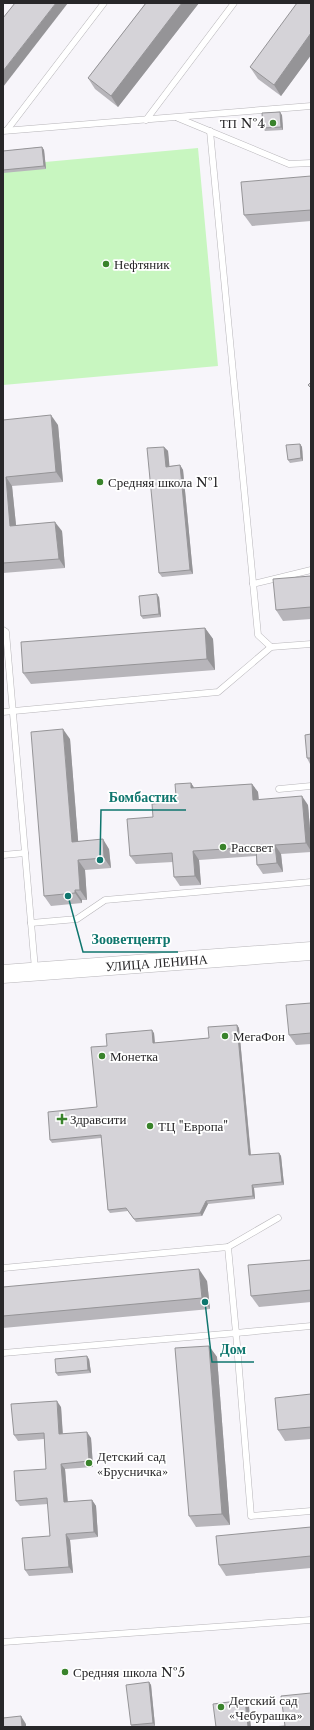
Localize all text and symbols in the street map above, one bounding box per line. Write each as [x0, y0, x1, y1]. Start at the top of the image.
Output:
place label: ТП №4 [220, 115, 265, 132]
marker: ТП №4 [268, 118, 278, 128]
place label: Нефтяник [114, 256, 170, 273]
marker: Нефтяник [101, 259, 111, 269]
place label: Средняя школа №1 [108, 474, 219, 491]
marker: Средняя школа №1 [95, 477, 105, 487]
callout: Бомбастик [101, 784, 186, 810]
text: Бомбастик [109, 788, 178, 806]
place label: Рассвет [231, 839, 273, 856]
marker: Рассвет [218, 842, 228, 852]
callout: Зооветцентр [83, 926, 178, 952]
text: Зооветцентр [92, 930, 171, 948]
street label: УЛИЦА ЛЕНИНА [105, 951, 209, 975]
place label: МегаФон [233, 1028, 285, 1045]
marker: МегаФон [220, 1031, 230, 1041]
place label: Монетка [110, 1048, 158, 1065]
marker: Монетка [97, 1051, 107, 1061]
place label: Здравсити [70, 1111, 127, 1128]
marker: Здравсити [57, 1114, 67, 1124]
place label: ТЦ "Европа" [158, 1118, 228, 1135]
marker: ТЦ "Европа" [145, 1121, 155, 1131]
callout: Дом [212, 1336, 254, 1362]
text: Дом [220, 1340, 246, 1358]
place label: Детский сад «Брусничка» [97, 1448, 168, 1480]
marker: Детский сад «Брусничка» [84, 1458, 94, 1468]
place label: Средняя школа №5 [73, 1664, 185, 1681]
marker: Средняя школа №5 [60, 1667, 70, 1677]
place label: Детский сад «Чебурашка» [229, 1692, 303, 1724]
marker: Детский сад «Чебурашка» [216, 1702, 226, 1712]

